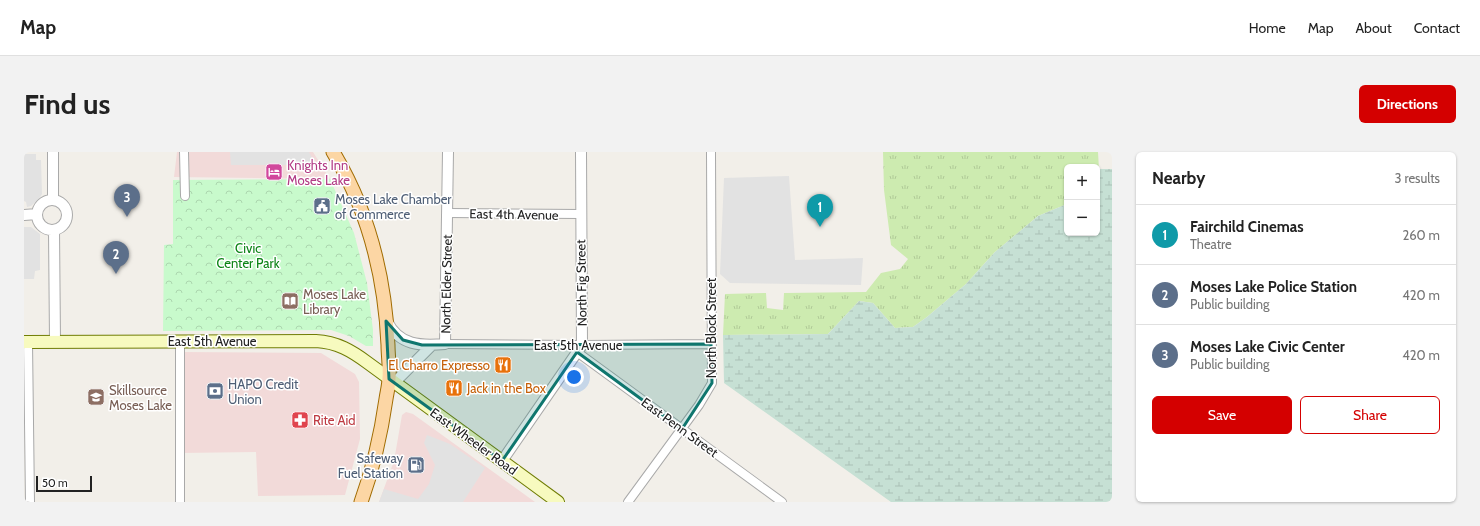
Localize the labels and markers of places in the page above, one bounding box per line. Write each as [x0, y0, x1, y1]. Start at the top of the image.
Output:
place label: Knights Inn Moses Lake [287, 157, 350, 188]
hotel icon: Knights Inn Moses Lake [264, 162, 284, 182]
pin: 3 [114, 184, 140, 217]
place label: Moses Lake Chamber of Commerce [335, 191, 452, 222]
pin: 1 [807, 194, 833, 227]
public building icon: Moses Lake Chamber of Commerce [312, 196, 332, 216]
pin: 2 [103, 241, 129, 274]
place label: Moses Lake Library [303, 286, 366, 317]
library icon: Moses Lake Library [280, 291, 300, 311]
restaurant icon: El Charro Expresso [493, 355, 513, 375]
place label: El Charro Expresso [388, 357, 490, 373]
place label: HAPO Credit Union [228, 376, 299, 407]
restaurant icon: Jack in the Box [444, 378, 464, 398]
place label: Jack in the Box [466, 380, 547, 396]
bank icon: HAPO Credit Union [205, 381, 225, 401]
place label: Skillsource Moses Lake [109, 382, 172, 413]
school or university icon: Skillsource Moses Lake [86, 387, 106, 407]
pharmacy icon: Rite Aid [290, 410, 310, 430]
place label: Rite Aid [313, 412, 355, 428]
place label: Safeway Fuel Station [338, 450, 403, 481]
fuel station icon: Safeway Fuel Station [406, 455, 426, 475]

